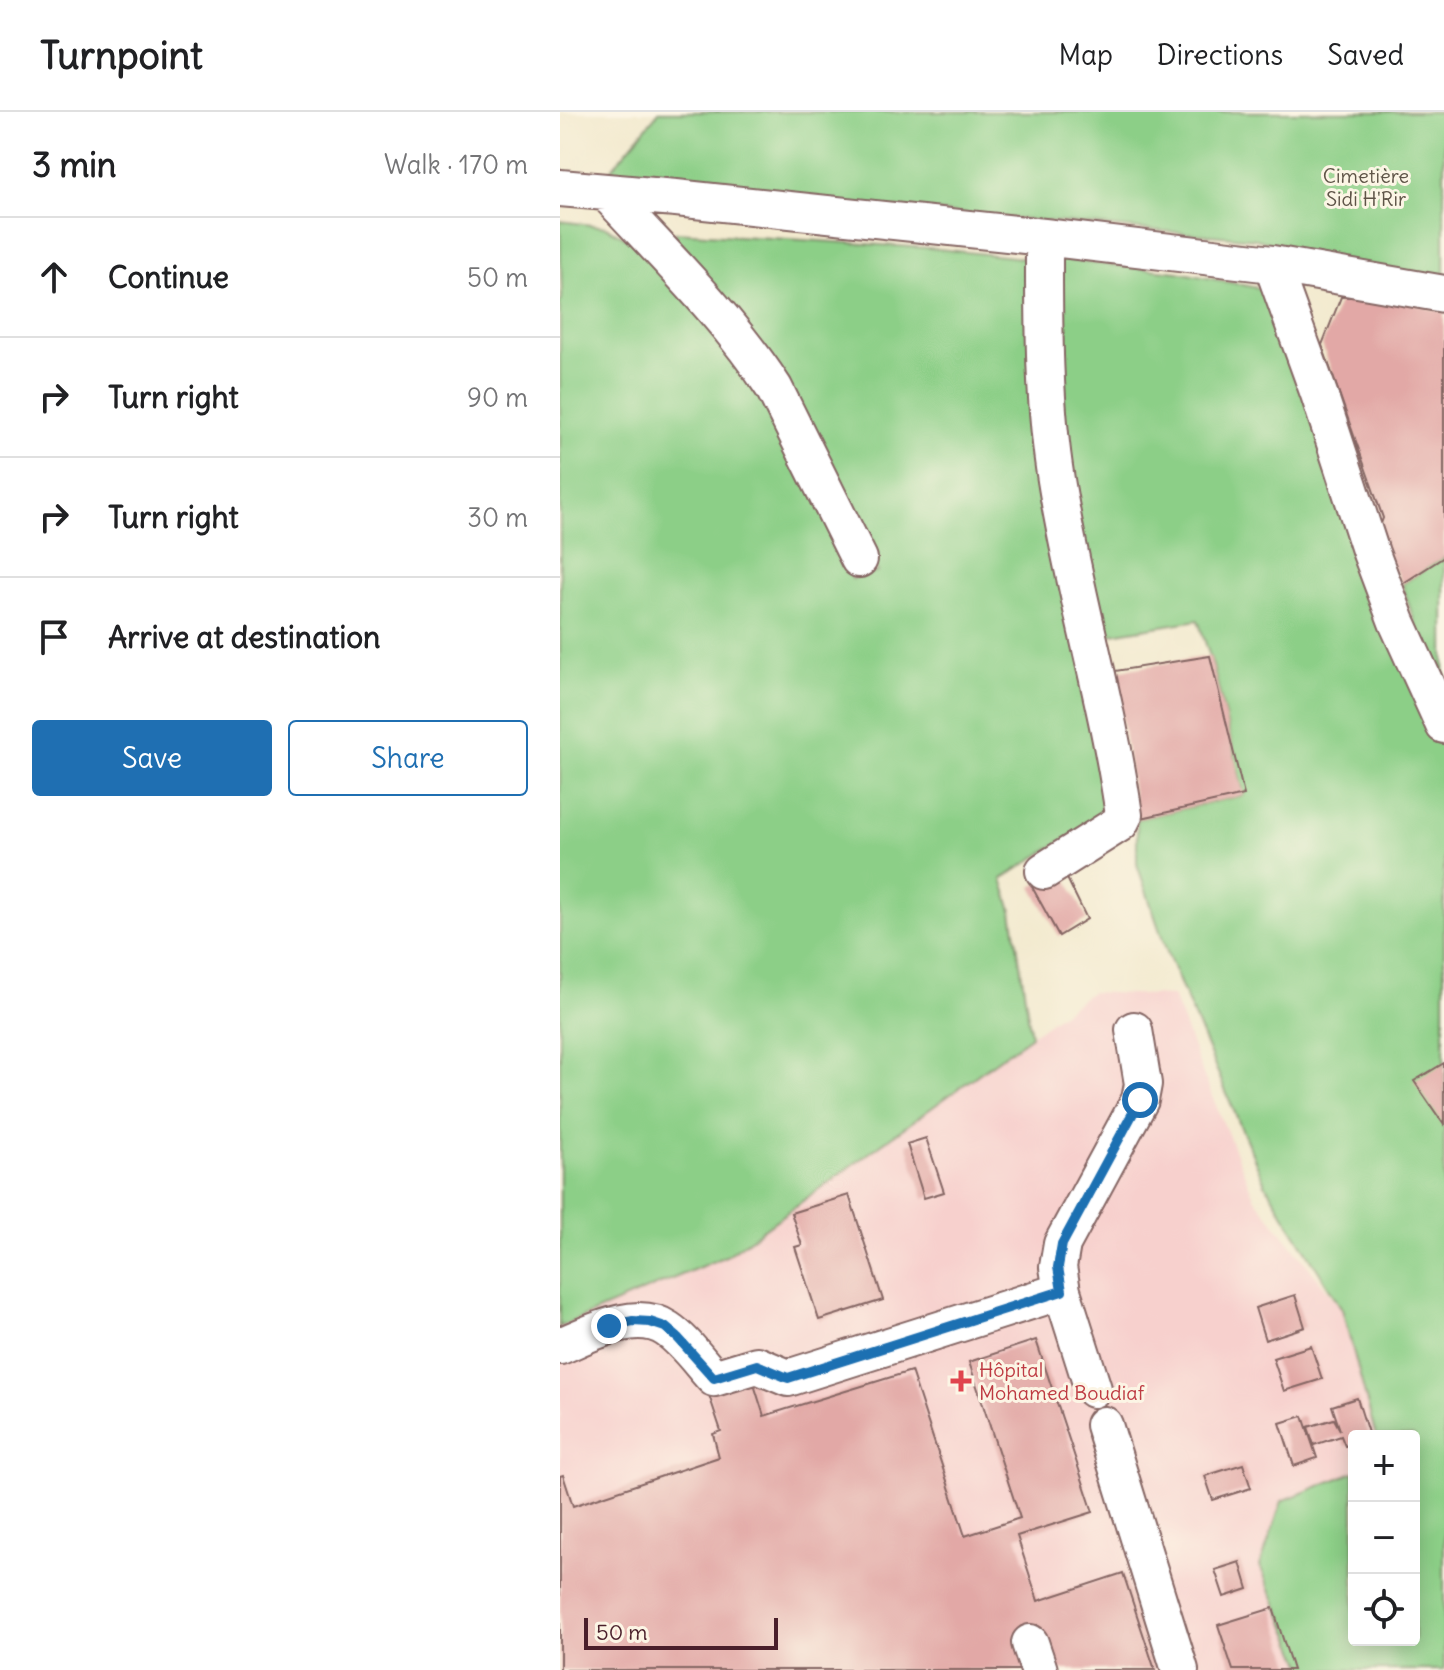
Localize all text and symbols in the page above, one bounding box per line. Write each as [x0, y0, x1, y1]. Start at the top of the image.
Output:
text: Turnpoint [40, 32, 203, 79]
text: Map [1058, 37, 1113, 73]
text: Directions [1157, 37, 1283, 73]
text: Saved [1327, 37, 1404, 73]
text: 3 min [32, 143, 117, 186]
text: Walk · 170 m [384, 148, 528, 181]
park label: Cimetière Sidi H'Rir [1323, 163, 1409, 211]
icon: ahead [32, 255, 76, 299]
text: Continue [108, 258, 229, 296]
text: 50 m [467, 261, 528, 294]
icon: right [32, 375, 76, 419]
text: Turn right [108, 378, 239, 416]
text: 90 m [467, 381, 528, 414]
icon: right [32, 495, 76, 539]
text: Turn right [108, 498, 239, 536]
text: 30 m [467, 501, 528, 534]
icon: arrive [32, 615, 76, 659]
text: Arrive at destination [108, 618, 380, 656]
button: Save [32, 720, 272, 796]
button: Share [288, 720, 528, 796]
route start [1122, 1082, 1158, 1118]
route end [591, 1308, 627, 1344]
place label: Hôpital Mohamed Boudiaf [979, 1357, 1145, 1405]
marker: Hôpital Mohamed Boudiaf [950, 1370, 972, 1392]
map controls [1348, 1430, 1420, 1646]
button: + [1348, 1430, 1420, 1502]
button: − [1348, 1502, 1420, 1574]
button: locate [1348, 1574, 1420, 1646]
scale bar [584, 1614, 778, 1650]
text: 50 m [596, 1618, 648, 1646]

